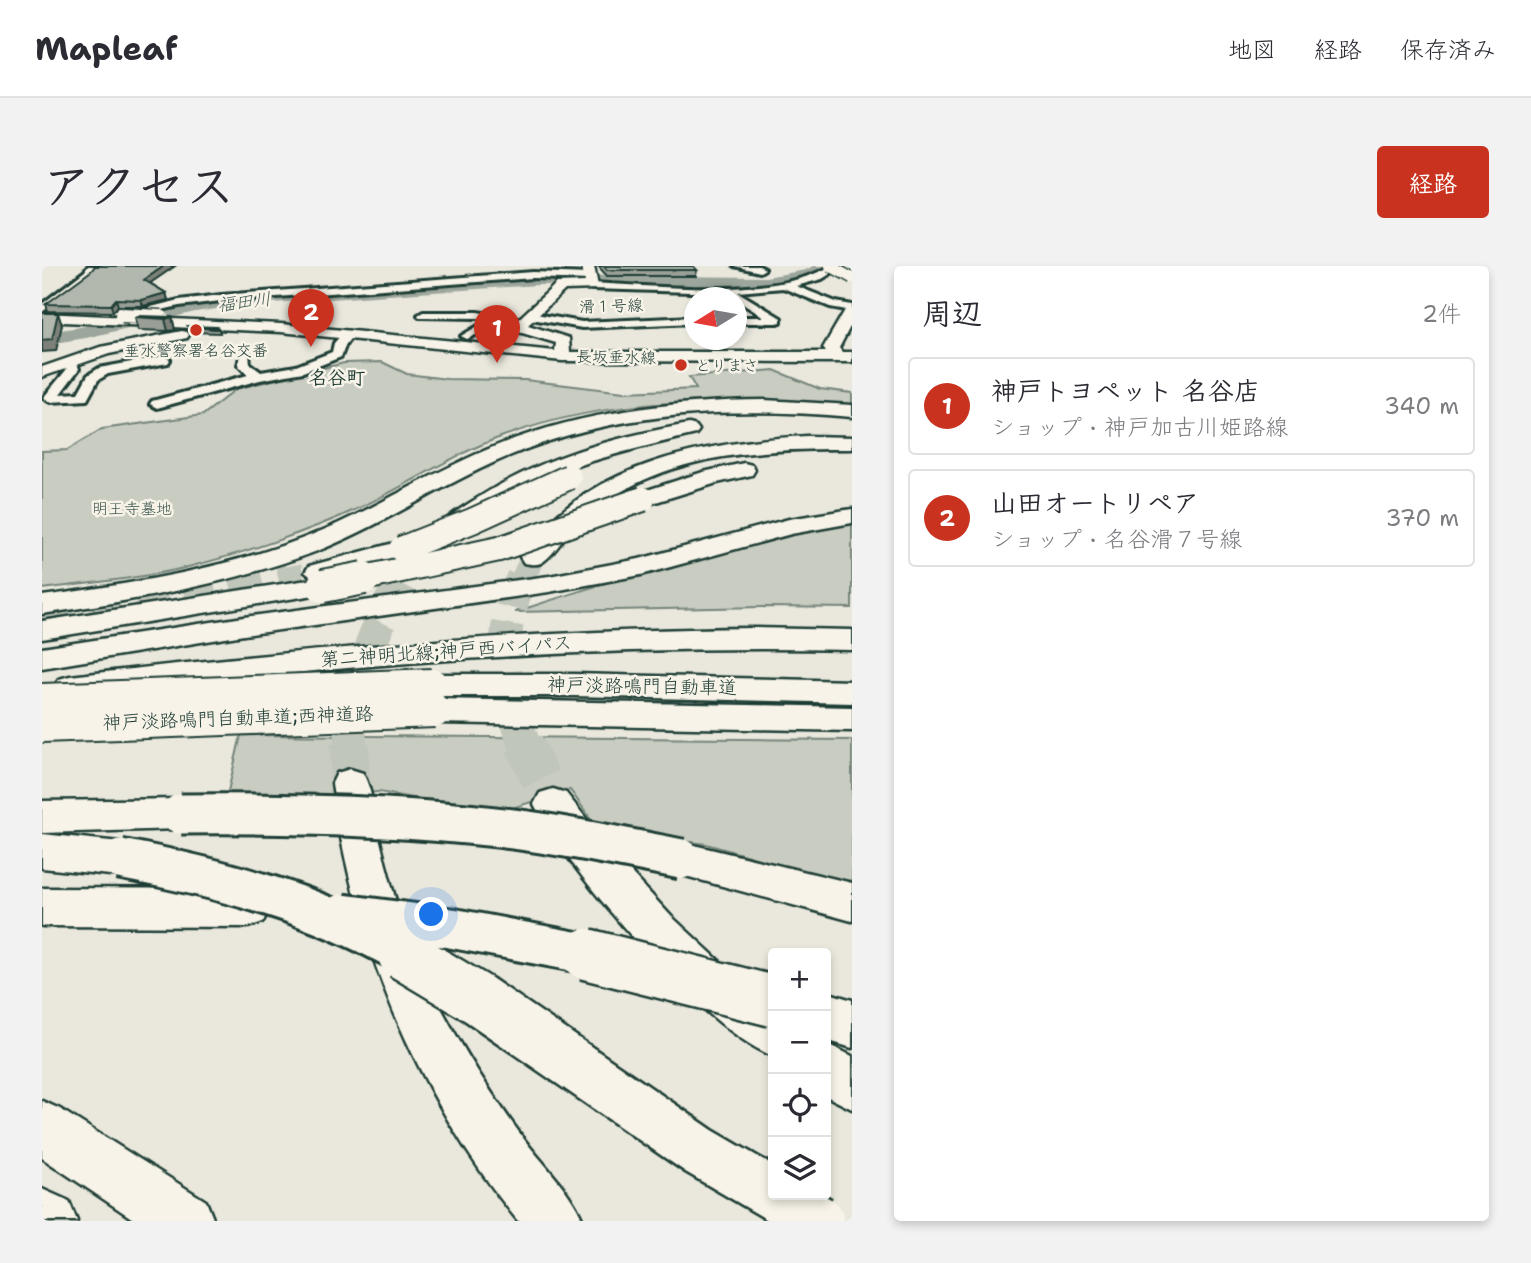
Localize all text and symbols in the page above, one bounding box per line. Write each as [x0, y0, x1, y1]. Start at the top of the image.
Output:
text: Mapleaf [35, 26, 178, 71]
text: 地図 [1228, 34, 1276, 66]
text: 経路 [1314, 34, 1362, 66]
text: 保存済み [1400, 34, 1496, 66]
button: 経路 [1377, 146, 1489, 218]
text: アクセス [42, 153, 235, 219]
water label: 福田川 [216, 287, 272, 317]
north arrow [684, 287, 747, 350]
pin: 2 [288, 289, 334, 347]
text: 周辺 [922, 293, 982, 334]
street label: 滑１号線 [579, 294, 643, 318]
text: 2件 [1422, 299, 1461, 329]
pin: 1 [474, 305, 520, 363]
marker: 垂水警察署名谷交番 [188, 322, 204, 338]
place label: 垂水警察署名谷交番 [124, 340, 268, 361]
street label: 長坂垂水線 [576, 346, 656, 368]
place label: とりまさ [695, 355, 759, 376]
marker: とりまさ [673, 357, 689, 373]
district label: 名谷町 [308, 365, 366, 390]
text: 神戸トヨペット 名谷店 [991, 373, 1260, 408]
text: 1 [942, 391, 952, 421]
text: 340 m [1384, 391, 1459, 421]
text: ショップ · 神戸加古川姫路線 [991, 412, 1288, 442]
text: 山田オートリペア [991, 485, 1199, 520]
park label: 明王寺墓地 [92, 498, 172, 519]
text: 2 [939, 503, 955, 533]
text: 370 m [1386, 503, 1459, 533]
text: ショップ · 名谷滑７号線 [991, 524, 1242, 554]
street label: 第二神明北線;神戸西バイパス [319, 630, 573, 672]
street label: 神戸淡路鳴門自動車道 [547, 672, 737, 700]
street label: 神戸淡路鳴門自動車道;西神道路 [102, 701, 374, 735]
your location [414, 897, 448, 931]
map controls [768, 948, 831, 1200]
button: + [768, 948, 831, 1011]
button: − [768, 1011, 831, 1074]
button: locate [768, 1074, 831, 1137]
button: layers [768, 1137, 831, 1200]

